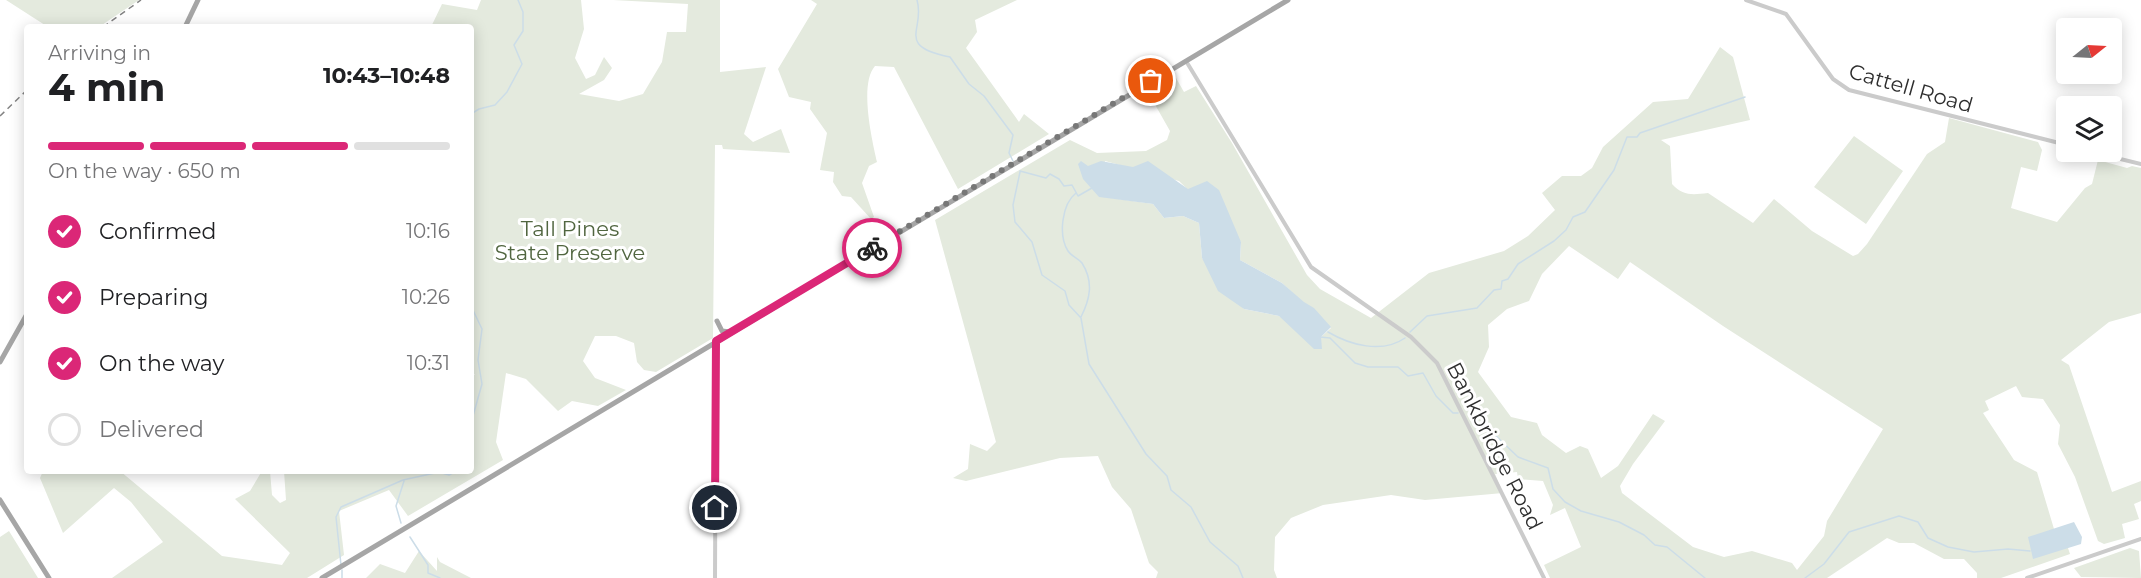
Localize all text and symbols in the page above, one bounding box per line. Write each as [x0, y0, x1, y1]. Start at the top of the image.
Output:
north arrow [2056, 18, 2122, 84]
map controls [2056, 18, 2122, 162]
text: Arriving in [48, 41, 151, 65]
pin [1125, 55, 1176, 106]
street label: Cattell Road [1846, 58, 1976, 118]
text: 10:43–10:48 [323, 62, 450, 89]
text: 4 min [48, 63, 166, 111]
icon: bag [1134, 64, 1167, 97]
button: layers [2056, 96, 2122, 162]
text: On the way · 650 m [48, 159, 241, 183]
icon: check [48, 215, 81, 248]
park label: Tall Pines State Preserve [495, 216, 645, 265]
text: Confirmed [99, 218, 216, 245]
courier [842, 218, 902, 278]
text: 10:16 [406, 219, 450, 243]
icon: bike [856, 232, 889, 265]
icon: check [48, 281, 81, 314]
text: Preparing [99, 284, 208, 311]
text: 10:26 [402, 285, 450, 309]
icon: check [48, 347, 81, 380]
text: On the way [99, 350, 224, 377]
text: 10:31 [407, 351, 450, 375]
street label: Bankbridge Road [1442, 358, 1548, 534]
text: Delivered [99, 416, 204, 443]
pin [689, 482, 740, 533]
icon: home [698, 491, 731, 524]

